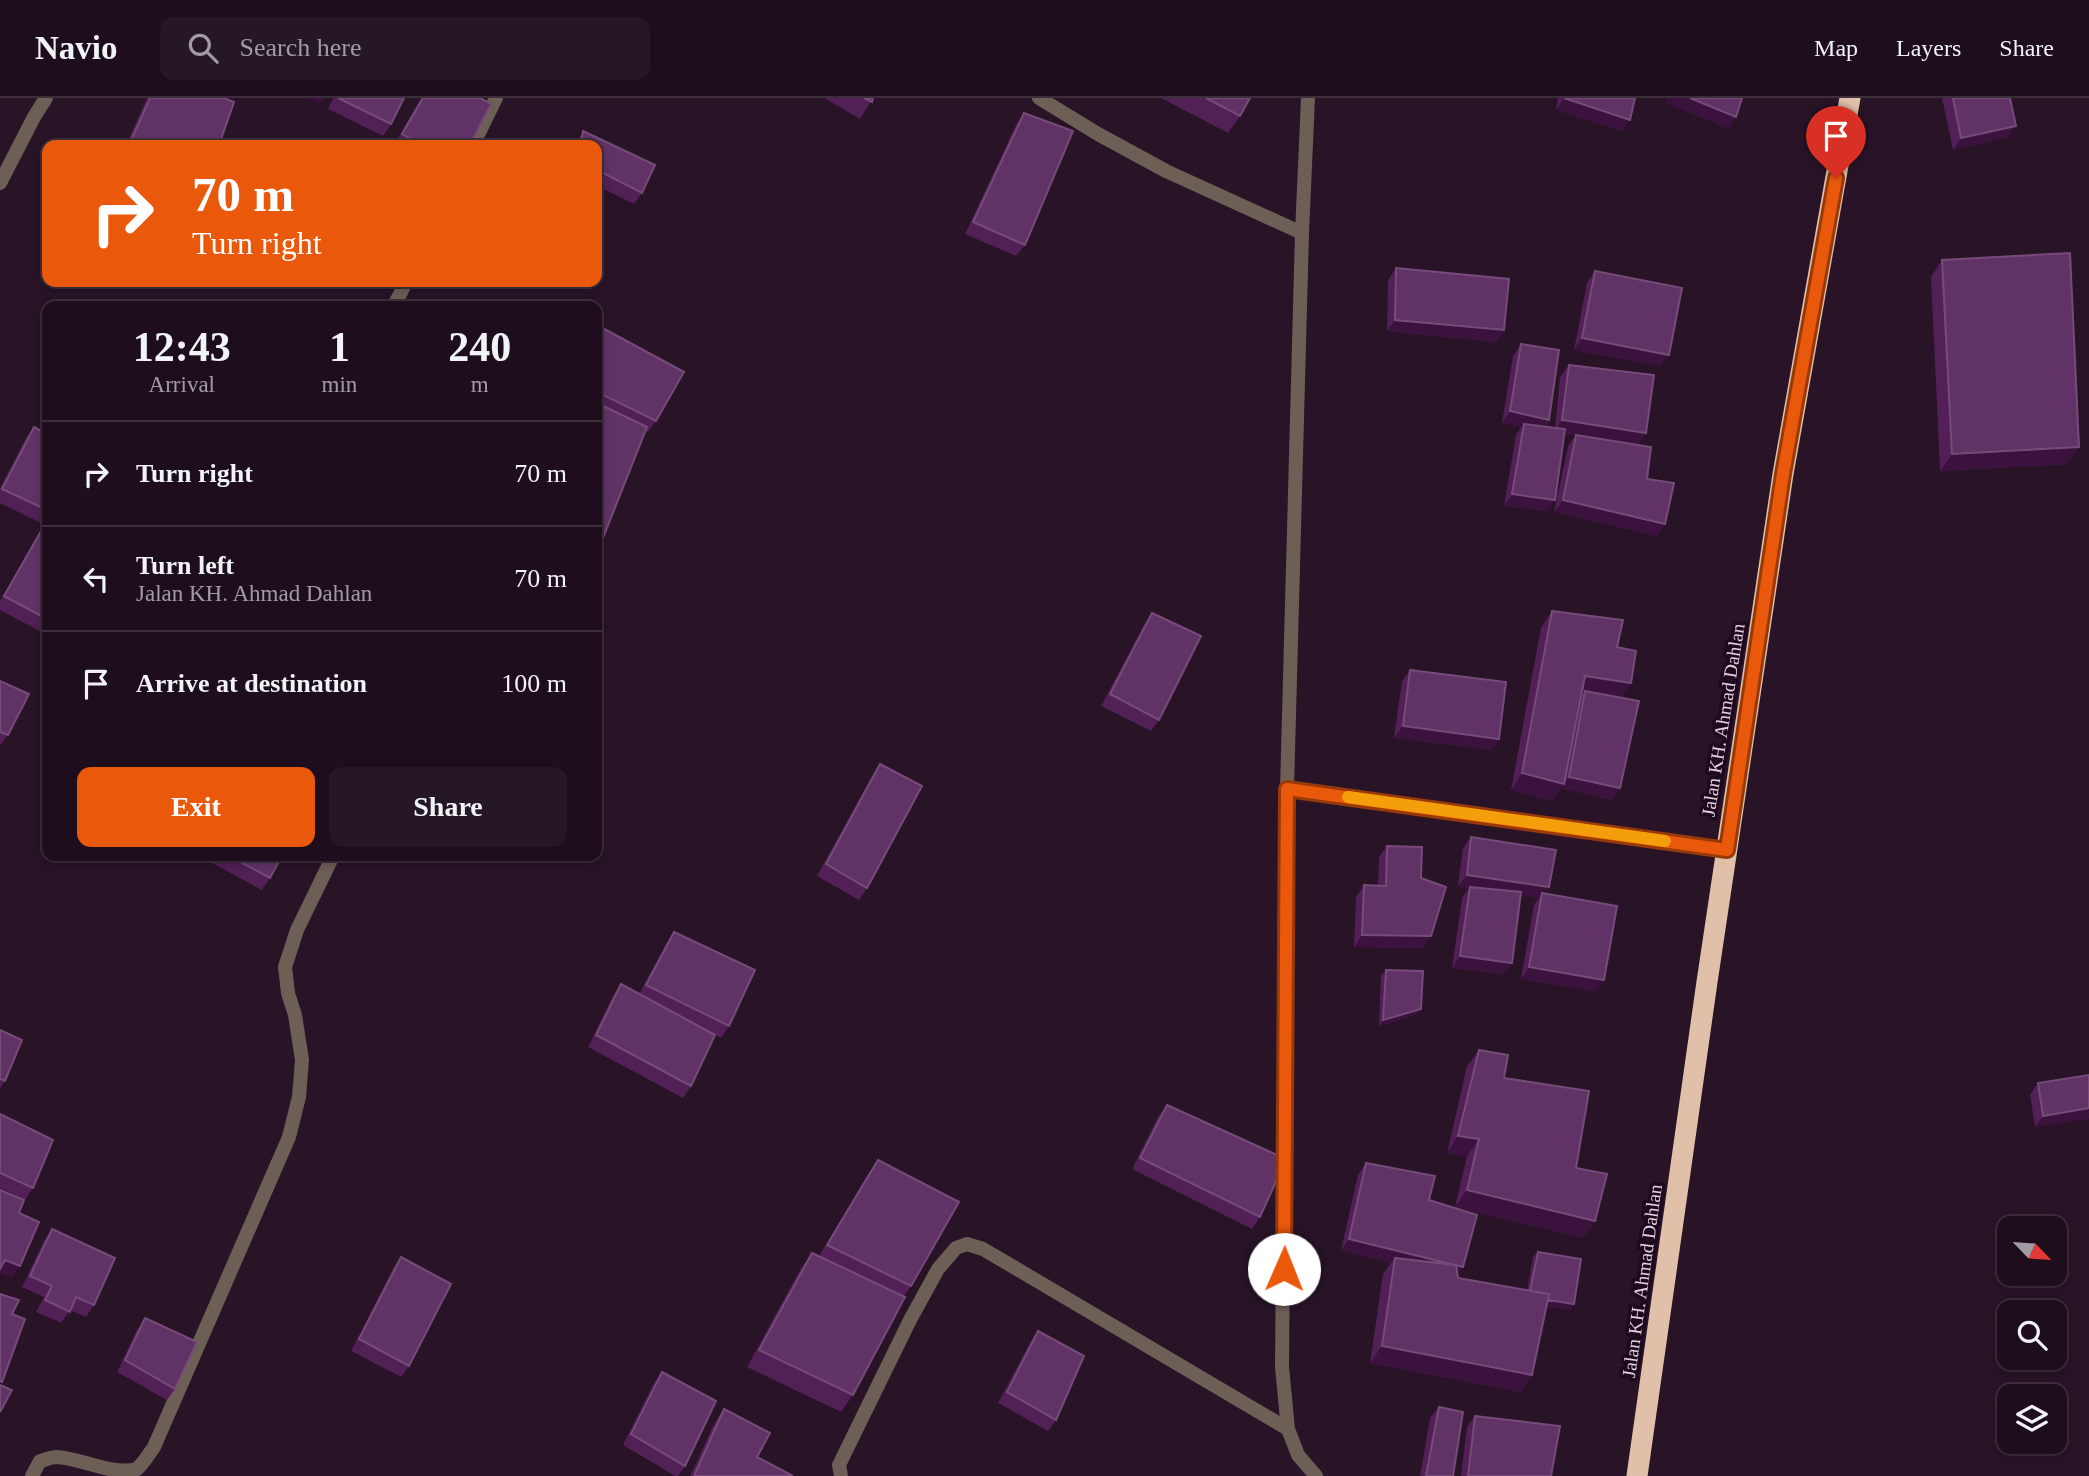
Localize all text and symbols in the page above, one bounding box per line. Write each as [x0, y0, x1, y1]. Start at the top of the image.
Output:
search box [160, 17, 650, 80]
icon: search [184, 29, 222, 67]
text: Navio [35, 30, 118, 66]
text: Search here [240, 33, 361, 62]
text: Map [1814, 35, 1858, 61]
text: Layers [1896, 35, 1961, 61]
text: Share [1999, 35, 2054, 61]
pin [1806, 106, 1866, 178]
icon: arrive [1817, 117, 1855, 155]
text: 70 m [192, 167, 294, 222]
icon: right [77, 168, 168, 259]
text: Turn right [192, 225, 322, 261]
text: 12:43 [133, 324, 231, 370]
text: 1 [329, 324, 350, 370]
text: 240 [448, 324, 511, 370]
text: Arrival [149, 372, 215, 397]
text: min [322, 372, 357, 397]
text: m [471, 372, 489, 397]
icon: right [77, 455, 115, 493]
text: Turn right [136, 459, 253, 488]
text: 70 m [514, 459, 567, 488]
text: Turn left [136, 551, 234, 580]
icon: left [77, 560, 115, 598]
text: 70 m [514, 564, 567, 593]
text: Jalan KH. Ahmad Dahlan [136, 581, 372, 606]
street label: Jalan KH. Ahmad Dahlan [1697, 621, 1749, 818]
icon: arrive [77, 665, 115, 703]
text: Arrive at destination [136, 669, 367, 698]
text: 100 m [501, 669, 567, 698]
button: Exit [77, 767, 315, 847]
button: Share [329, 767, 567, 847]
street label: Jalan KH. Ahmad Dahlan [1618, 1182, 1666, 1379]
north arrow [1997, 1216, 2067, 1286]
map controls [1997, 1216, 2067, 1454]
position arrow [1247, 1232, 1321, 1306]
button: search [1997, 1300, 2067, 1370]
button: layers [1997, 1384, 2067, 1454]

